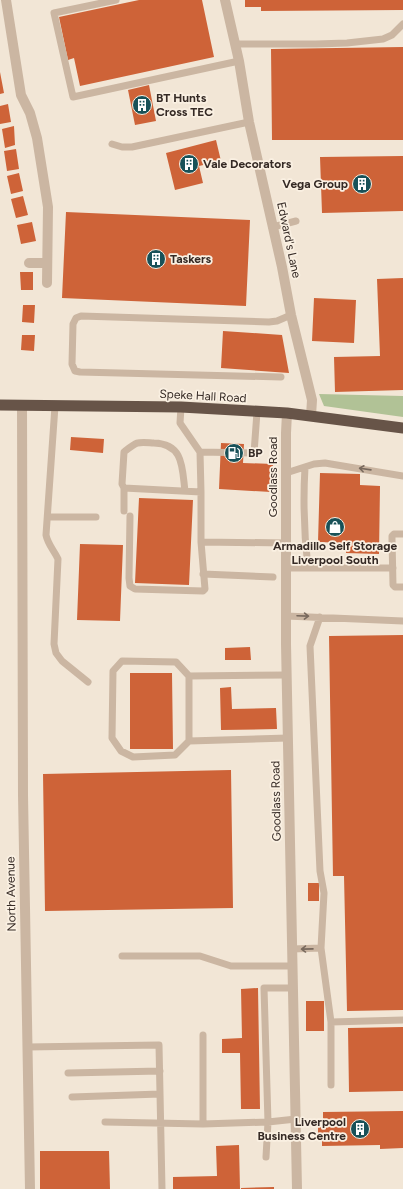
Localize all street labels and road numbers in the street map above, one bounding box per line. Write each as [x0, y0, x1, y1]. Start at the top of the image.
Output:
street label: Edward's Lane [274, 201, 304, 280]
street label: Speke Hall Road [159, 387, 247, 405]
street label: Goodlass Road [266, 437, 280, 517]
street label: Goodlass Road [268, 761, 284, 841]
street label: North Avenue [3, 856, 19, 932]

